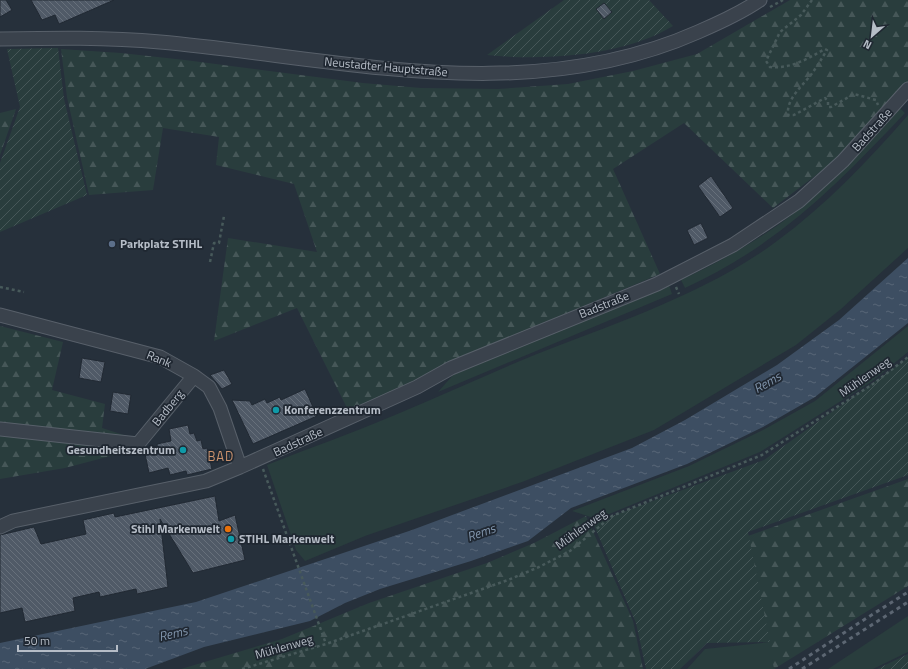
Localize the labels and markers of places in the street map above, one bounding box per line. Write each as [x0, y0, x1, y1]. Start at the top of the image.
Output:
place label: Parkplatz STIHL [120, 234, 203, 253]
marker: Parkplatz STIHL [107, 239, 117, 249]
place label: Konferenzzentrum [284, 400, 381, 419]
marker: Konferenzzentrum [271, 405, 281, 415]
place label: Gesundheitszentrum [66, 440, 175, 459]
marker: Gesundheitszentrum [178, 445, 188, 455]
place label: Stihl Markenwelt [131, 519, 221, 538]
marker: Stihl Markenwelt [223, 524, 233, 534]
place label: STIHL Markenwelt [239, 529, 335, 548]
marker: STIHL Markenwelt [226, 534, 236, 544]

